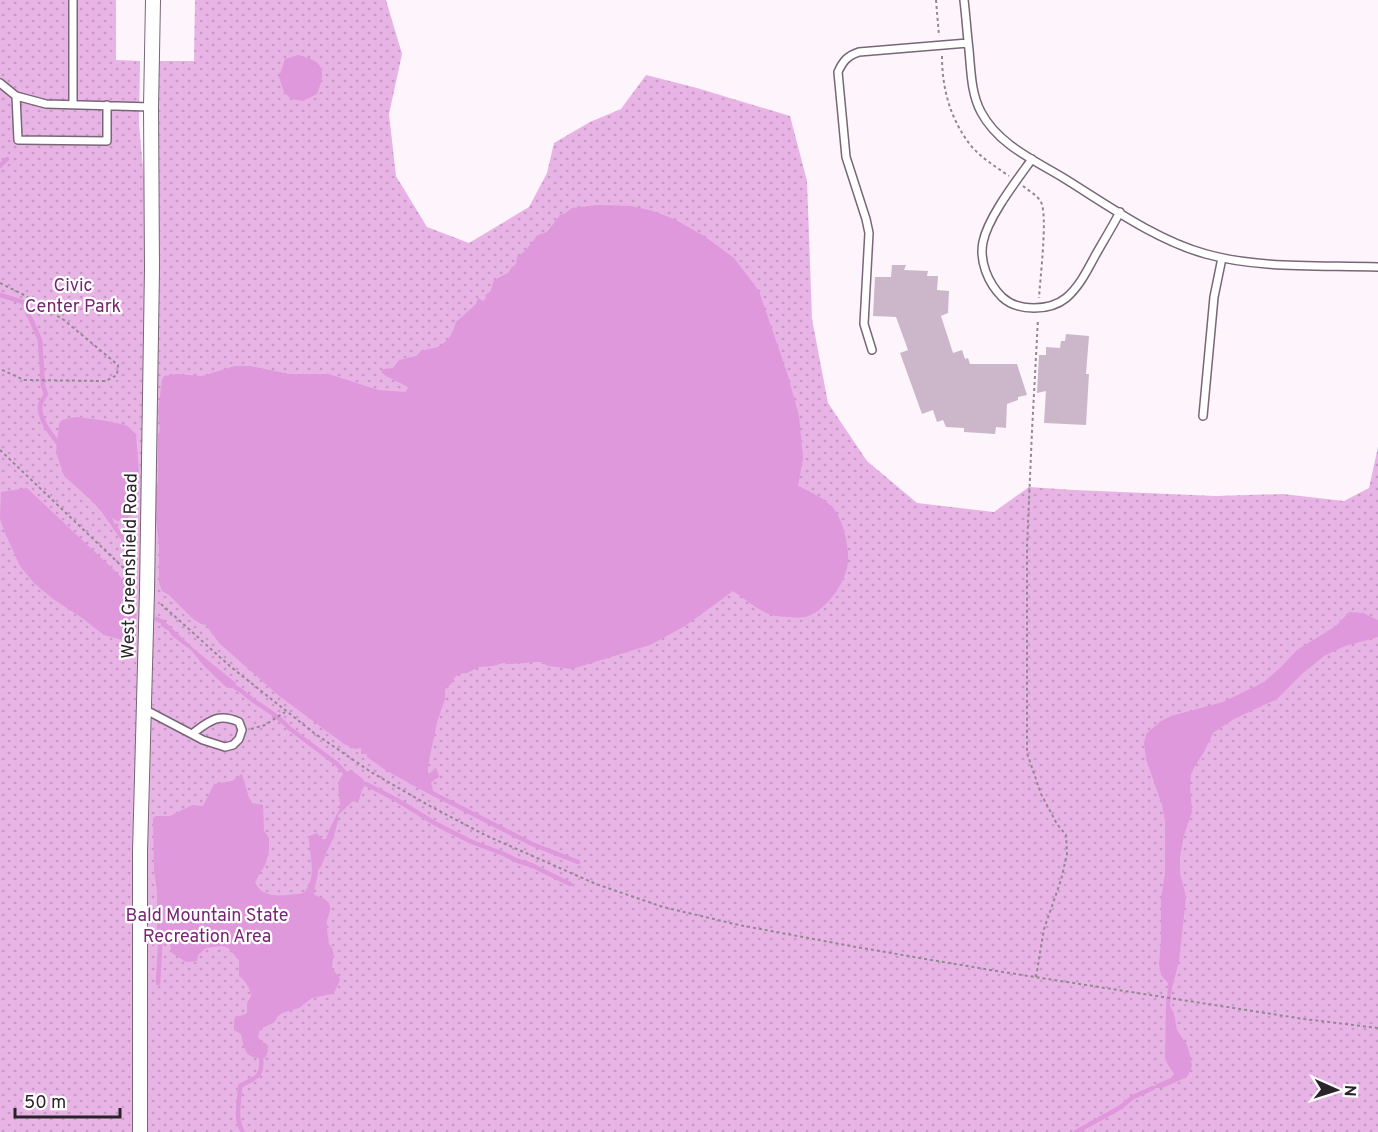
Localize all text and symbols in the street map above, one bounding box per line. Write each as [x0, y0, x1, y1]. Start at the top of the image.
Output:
park label: Civic Center Park [25, 275, 121, 319]
street label: West Greenshield Road [117, 473, 144, 659]
park label: Bald Mountain State Recreation Area [126, 905, 288, 949]
north arrow [1306, 1060, 1366, 1120]
scale bar [15, 1081, 120, 1119]
text: N [1339, 1084, 1359, 1097]
text: 50 m [24, 1092, 66, 1115]

